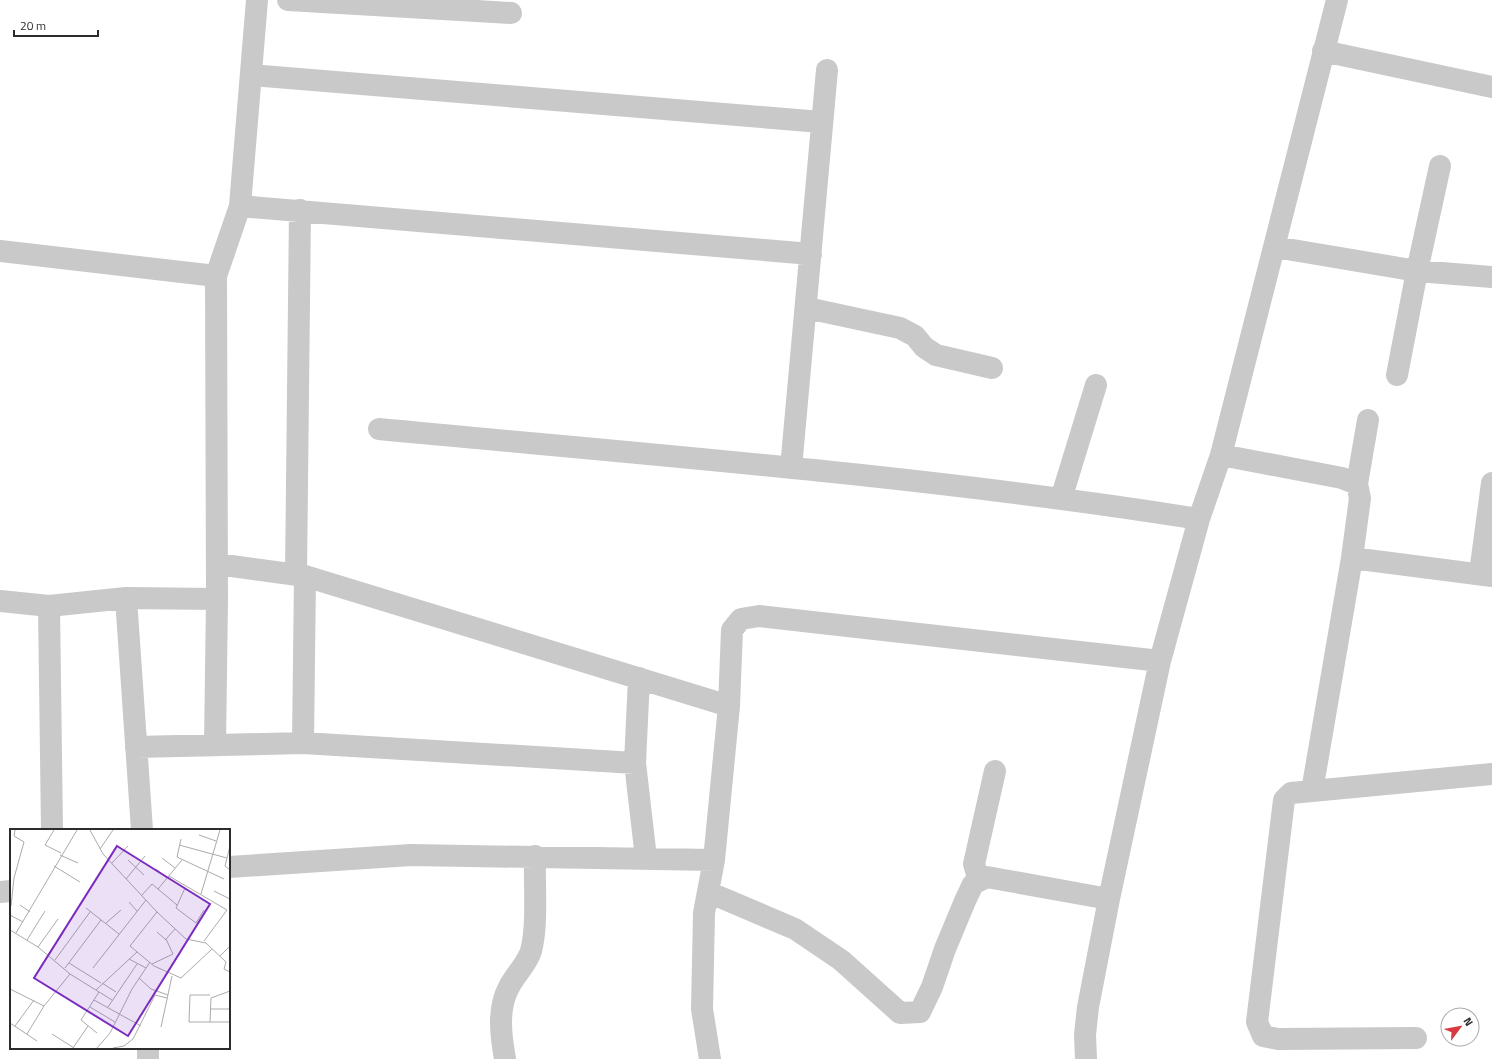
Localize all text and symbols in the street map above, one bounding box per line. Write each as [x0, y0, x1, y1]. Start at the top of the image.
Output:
scale bar [14, 12, 98, 38]
text: 20 m [20, 16, 46, 35]
inset map [10, 829, 230, 1049]
north arrow [1440, 1007, 1480, 1047]
text: N [1460, 1014, 1477, 1029]

